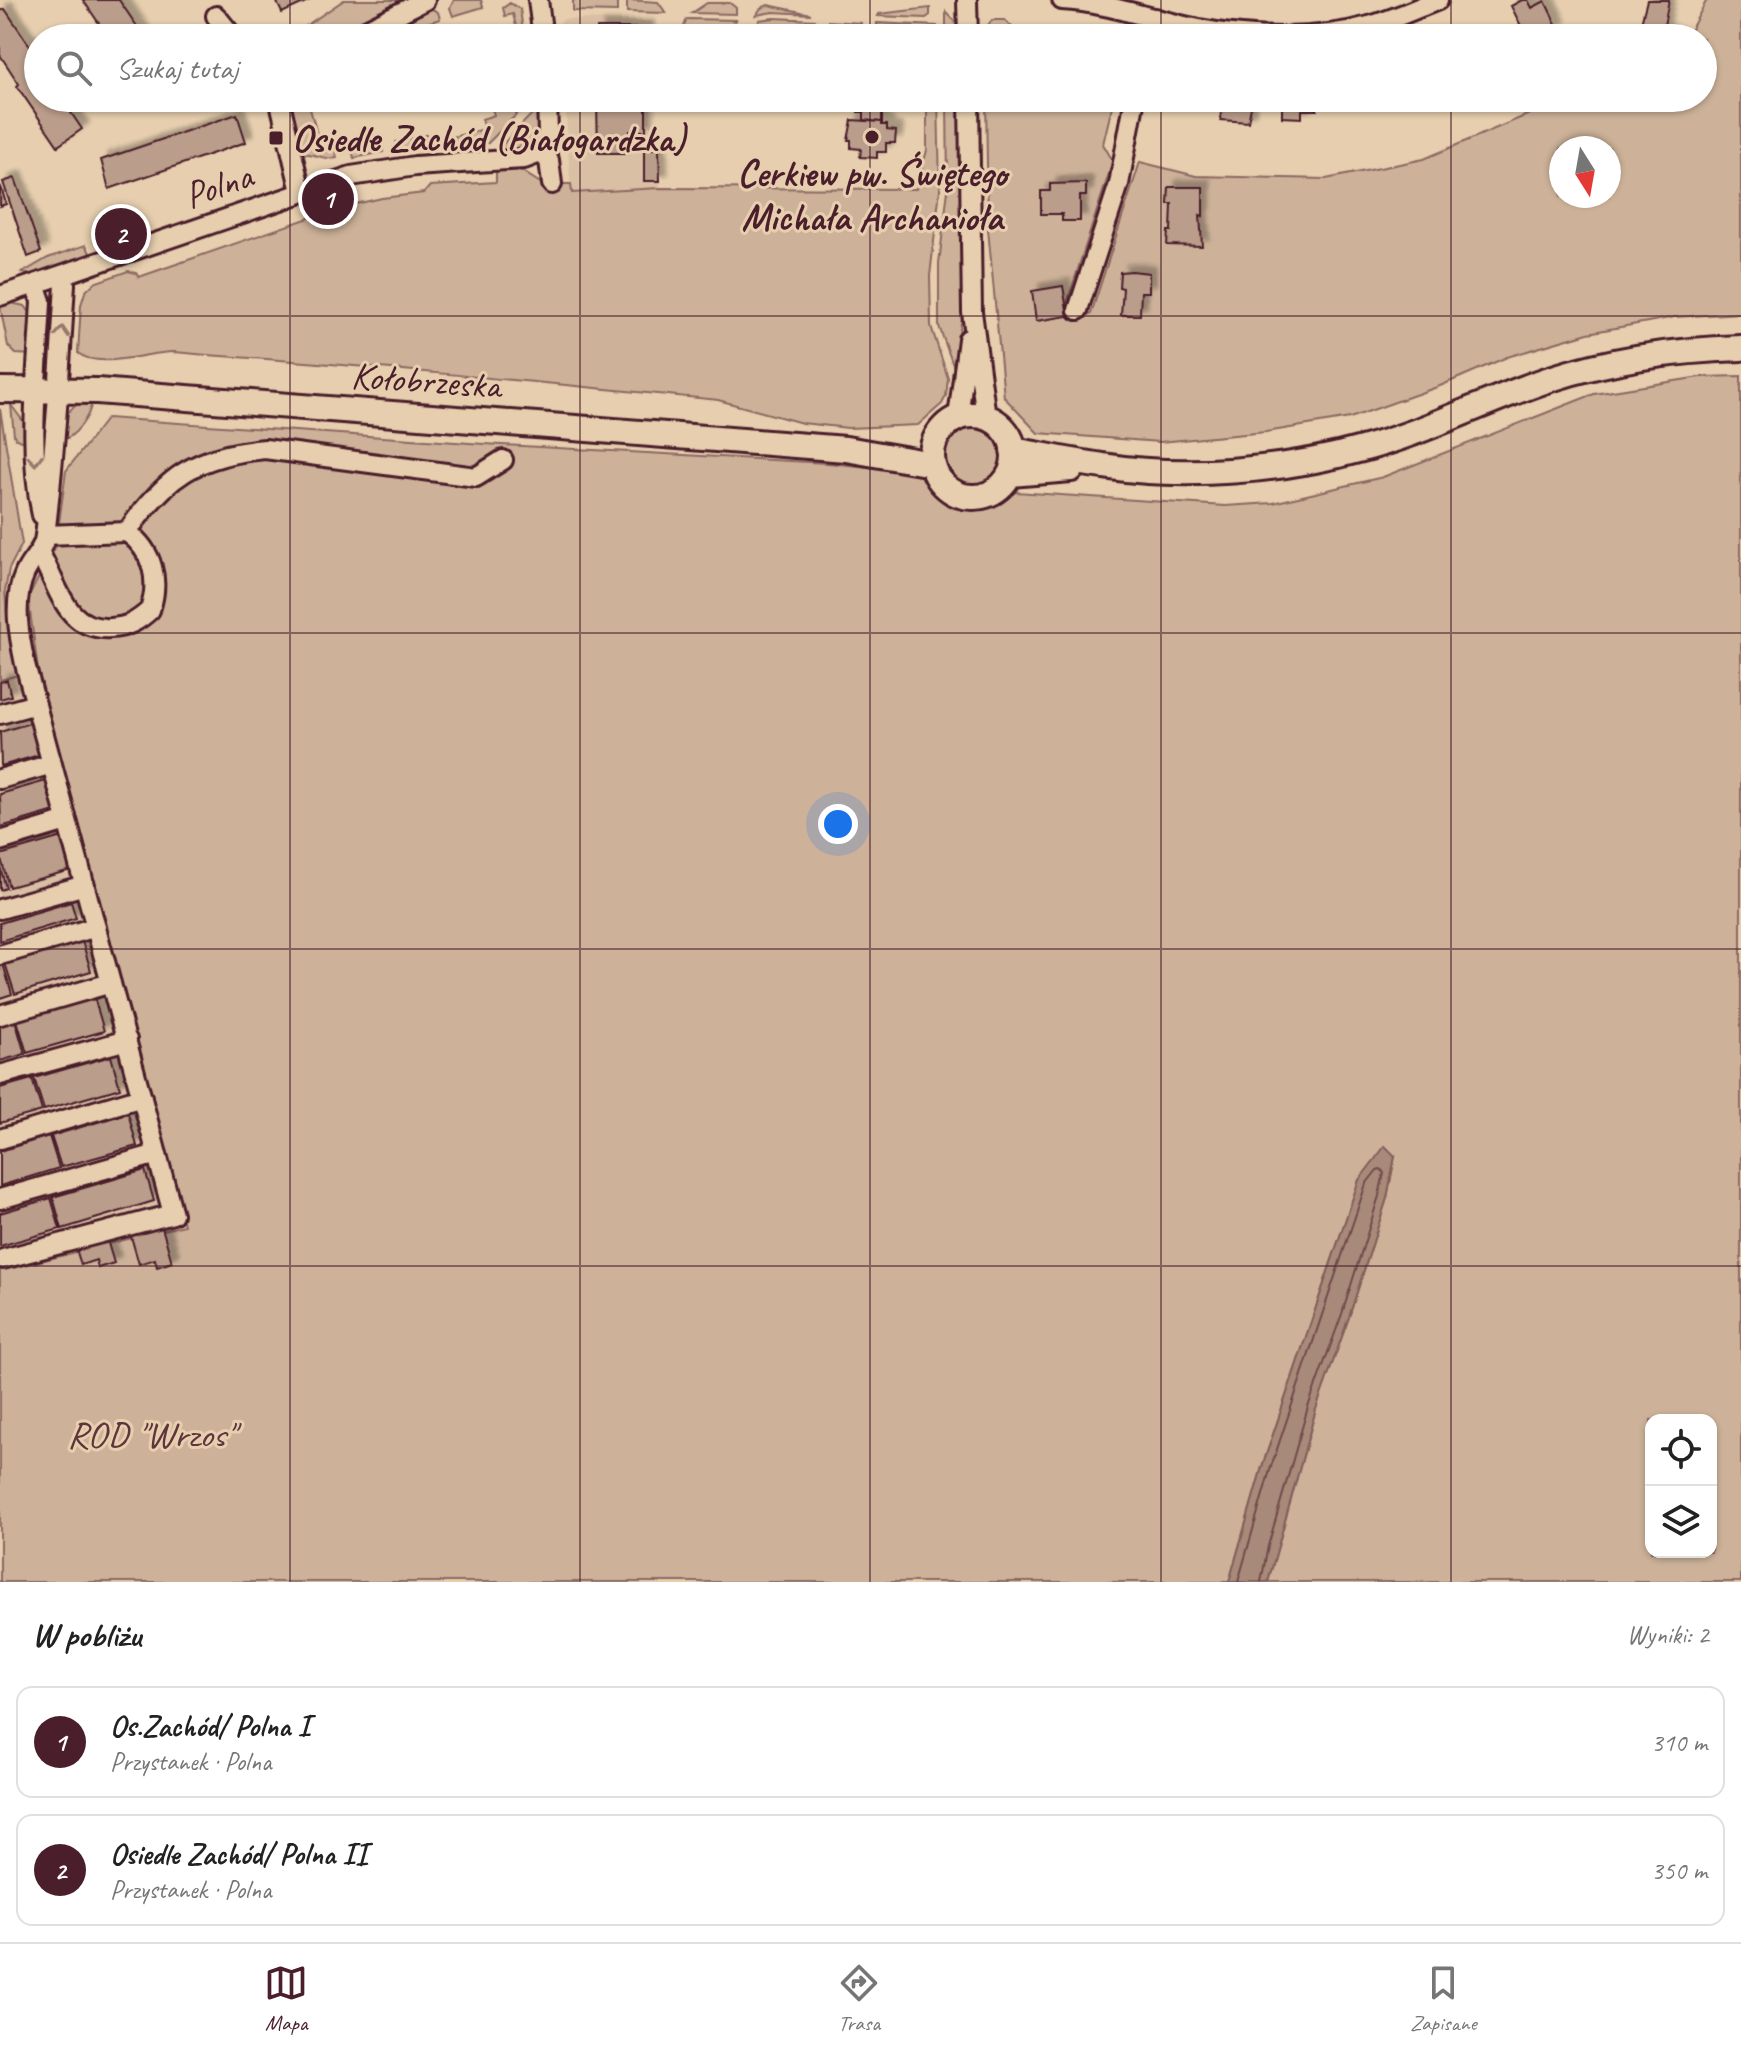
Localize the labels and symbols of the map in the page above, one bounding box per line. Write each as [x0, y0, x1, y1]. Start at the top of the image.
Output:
place label: Osiedle Zachód (Białogardzka) [292, 115, 688, 162]
marker: Cerkiew pw. Świętego Michała Archanioła [863, 128, 881, 146]
marker: Osiedle Zachód (Białogardzka) [267, 129, 285, 147]
north arrow [1549, 136, 1621, 208]
place label: Cerkiew pw. Świętego Michała Archanioła [737, 150, 1010, 241]
street label: Polna [178, 151, 261, 219]
pin: 1 [302, 169, 354, 229]
pin: 2 [95, 204, 147, 264]
one-way arrow [53, 325, 70, 338]
street label: Kołobrzeska [350, 352, 506, 409]
one-way arrow [26, 454, 43, 467]
your location [818, 804, 858, 844]
park label: ROD "Wrzos" [67, 1411, 242, 1458]

